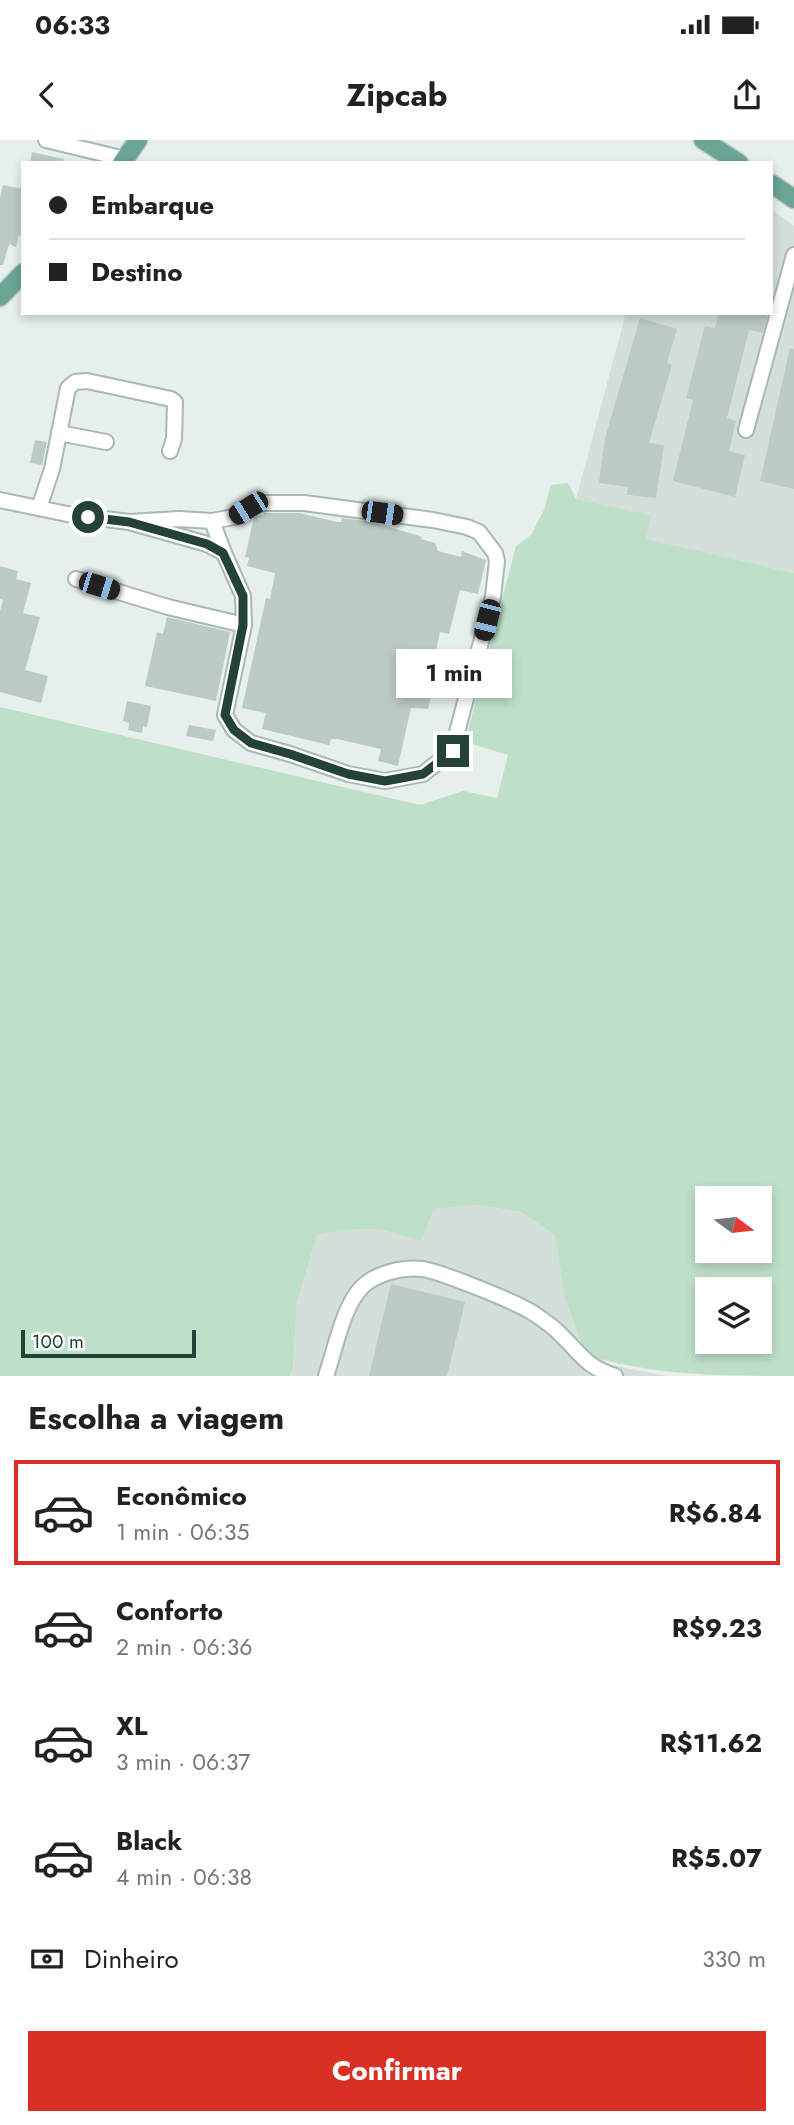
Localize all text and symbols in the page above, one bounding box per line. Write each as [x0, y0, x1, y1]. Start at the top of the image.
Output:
text: 06:33 [35, 6, 110, 44]
text: Zipcab [346, 72, 448, 118]
icon: back [28, 76, 66, 114]
icon: share [728, 76, 766, 114]
text: Embarque [91, 186, 214, 224]
text: Destino [91, 253, 183, 291]
car [225, 488, 272, 528]
car [360, 500, 405, 526]
route start [72, 501, 104, 533]
car [76, 570, 123, 602]
car [472, 597, 503, 643]
callout: 1 min [395, 650, 511, 698]
text: 1 min [425, 656, 483, 690]
route end [437, 735, 469, 767]
north arrow [695, 1186, 772, 1264]
map controls [695, 1186, 772, 1354]
button: layers [695, 1277, 772, 1354]
scale bar [21, 1327, 196, 1359]
text: 100 m [32, 1328, 84, 1355]
text: Escolha a viagem [28, 1395, 284, 1441]
text: Econômico [116, 1477, 247, 1515]
icon: car [32, 1481, 95, 1544]
text: R$6.84 [669, 1494, 762, 1532]
text: 1 min · 06:35 [116, 1515, 249, 1549]
text: Conforto [116, 1592, 223, 1630]
icon: car [32, 1596, 95, 1659]
text: R$9.23 [672, 1609, 762, 1647]
text: 2 min · 06:36 [116, 1630, 252, 1664]
text: XL [116, 1707, 148, 1745]
icon: car [32, 1711, 95, 1774]
text: R$11.62 [660, 1724, 762, 1762]
text: 3 min · 06:37 [116, 1745, 250, 1779]
text: Black [116, 1822, 182, 1860]
icon: car [32, 1826, 95, 1889]
text: R$5.07 [671, 1839, 762, 1877]
text: 4 min · 06:38 [116, 1860, 252, 1894]
icon: cash [28, 1940, 66, 1978]
text: Dinheiro [84, 1940, 179, 1978]
text: 330 m [702, 1942, 766, 1976]
button: Confirmar [28, 2031, 766, 2111]

